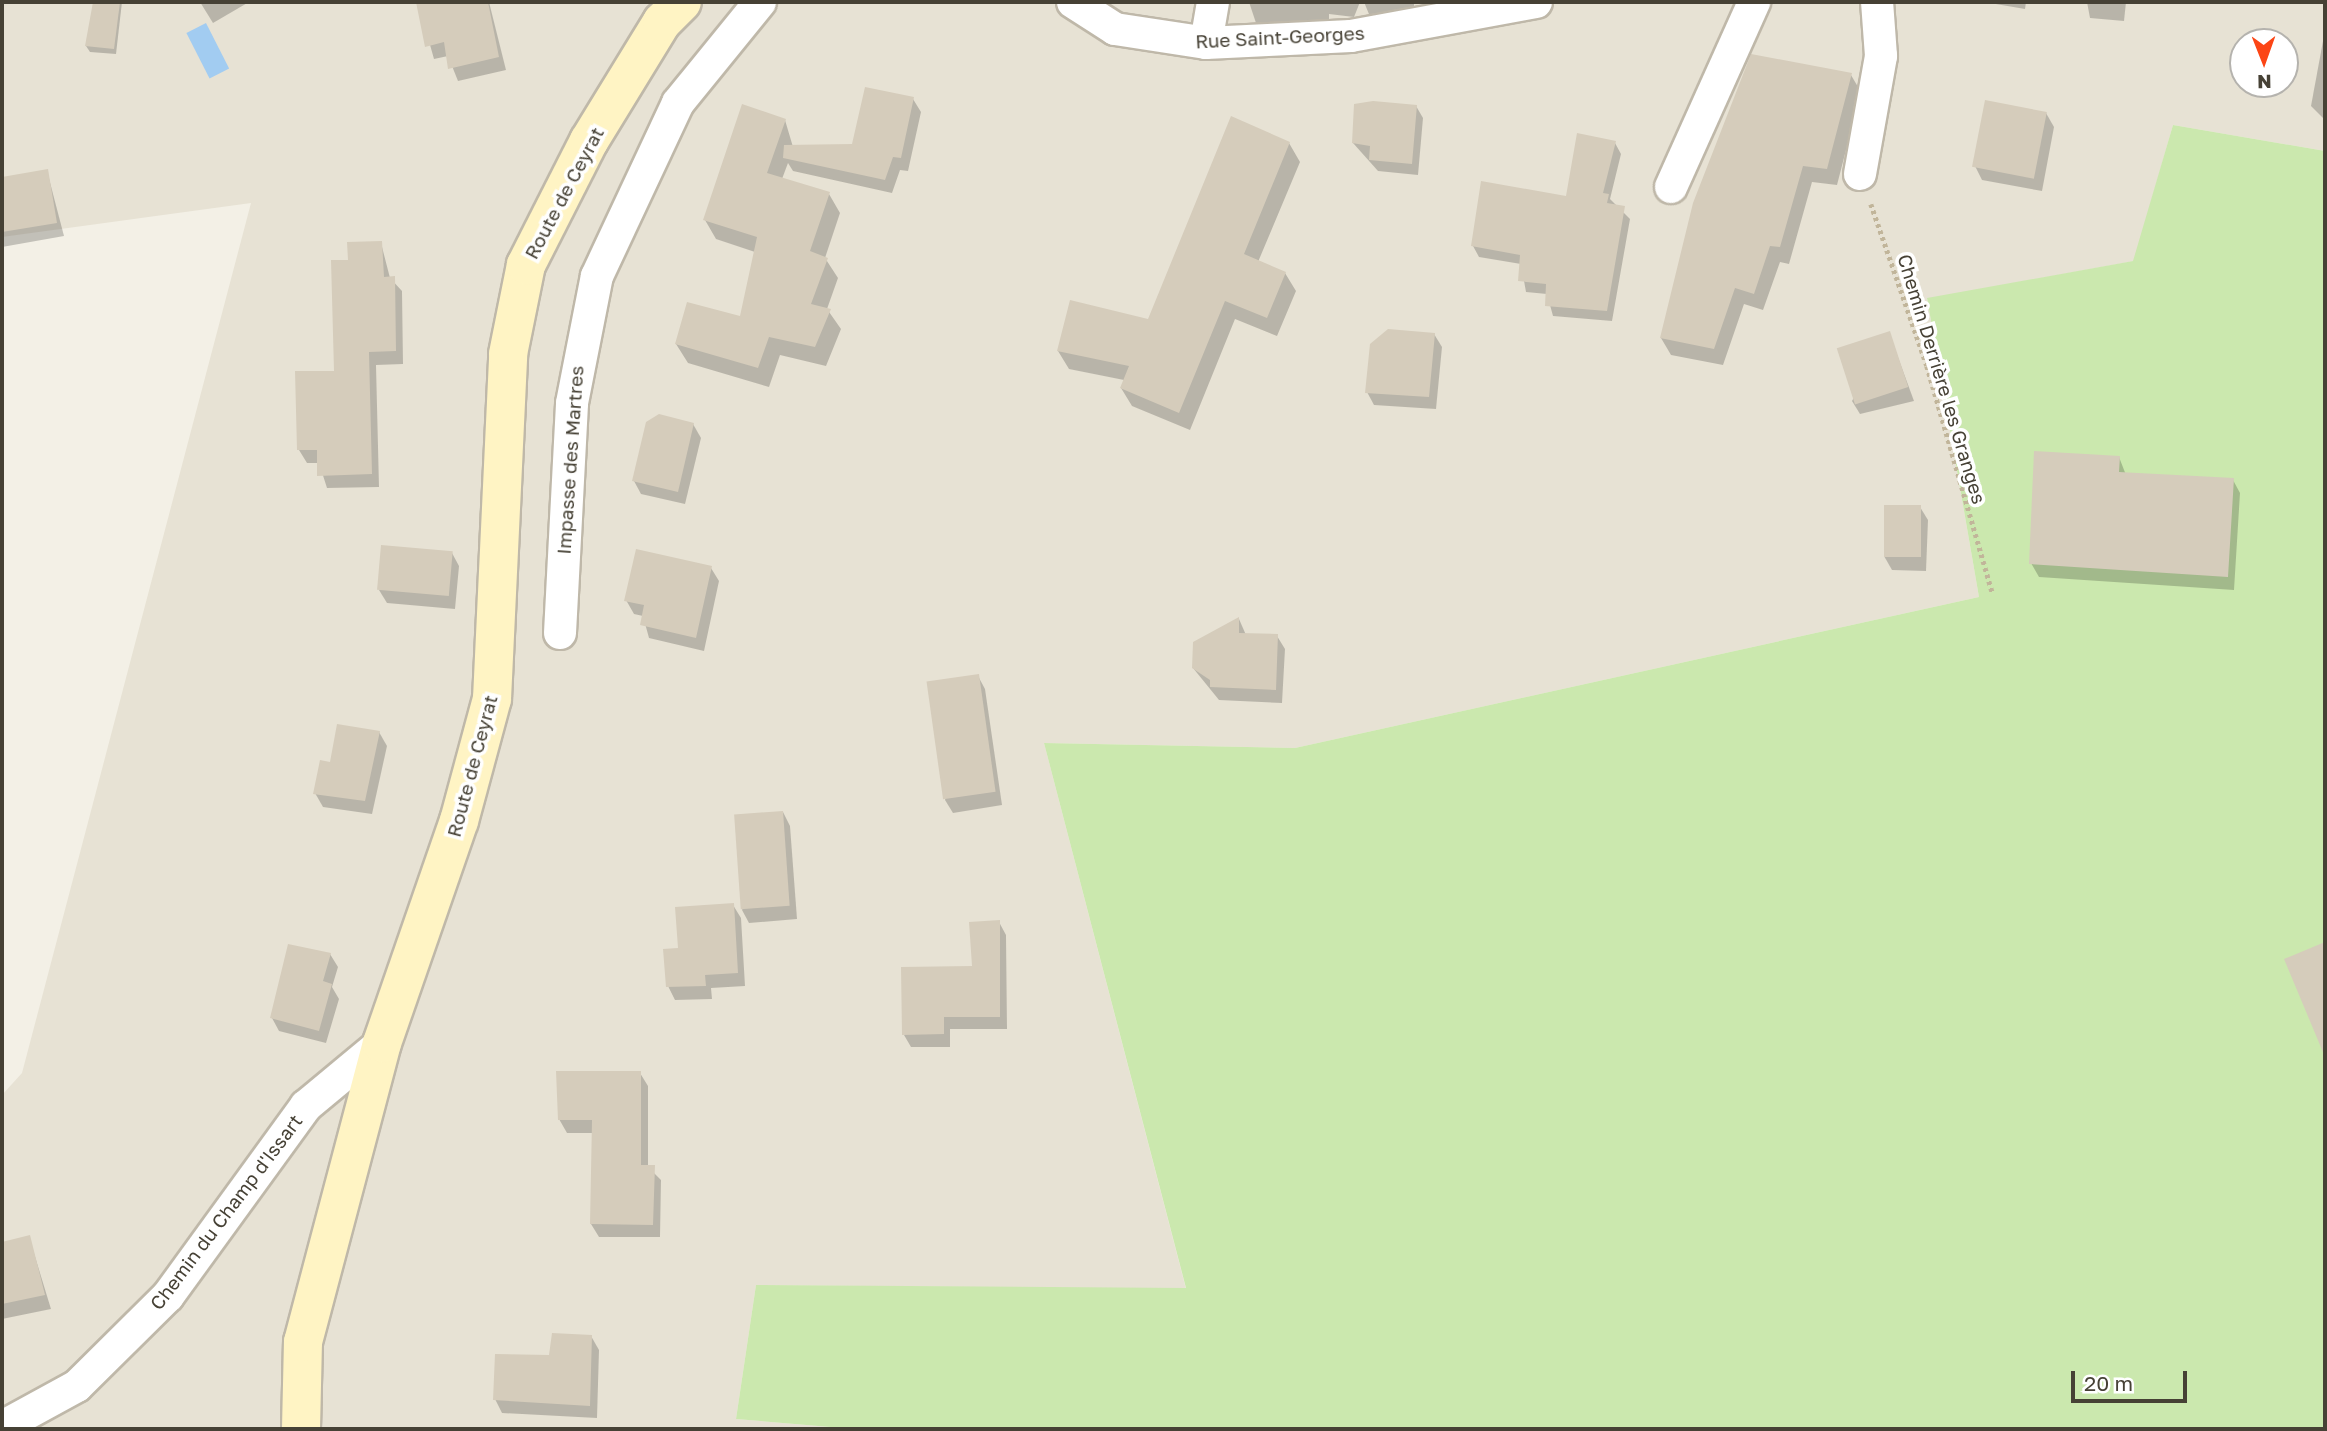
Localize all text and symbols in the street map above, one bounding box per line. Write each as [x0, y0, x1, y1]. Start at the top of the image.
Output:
street label: Rue Saint-Georges [1195, 21, 1365, 53]
north arrow [2229, 28, 2299, 98]
text: N [2257, 71, 2272, 94]
street label: Route de Ceyrat [520, 123, 608, 263]
street label: Chemin Derrière les Granges [1893, 251, 1991, 507]
street label: Impasse des Martres [552, 365, 588, 555]
street label: Route de Ceyrat [442, 693, 502, 839]
street label: Chemin du Champ d'Issart [145, 1110, 307, 1314]
scale bar [2075, 1358, 2190, 1402]
text: 20 m [2084, 1370, 2133, 1396]

